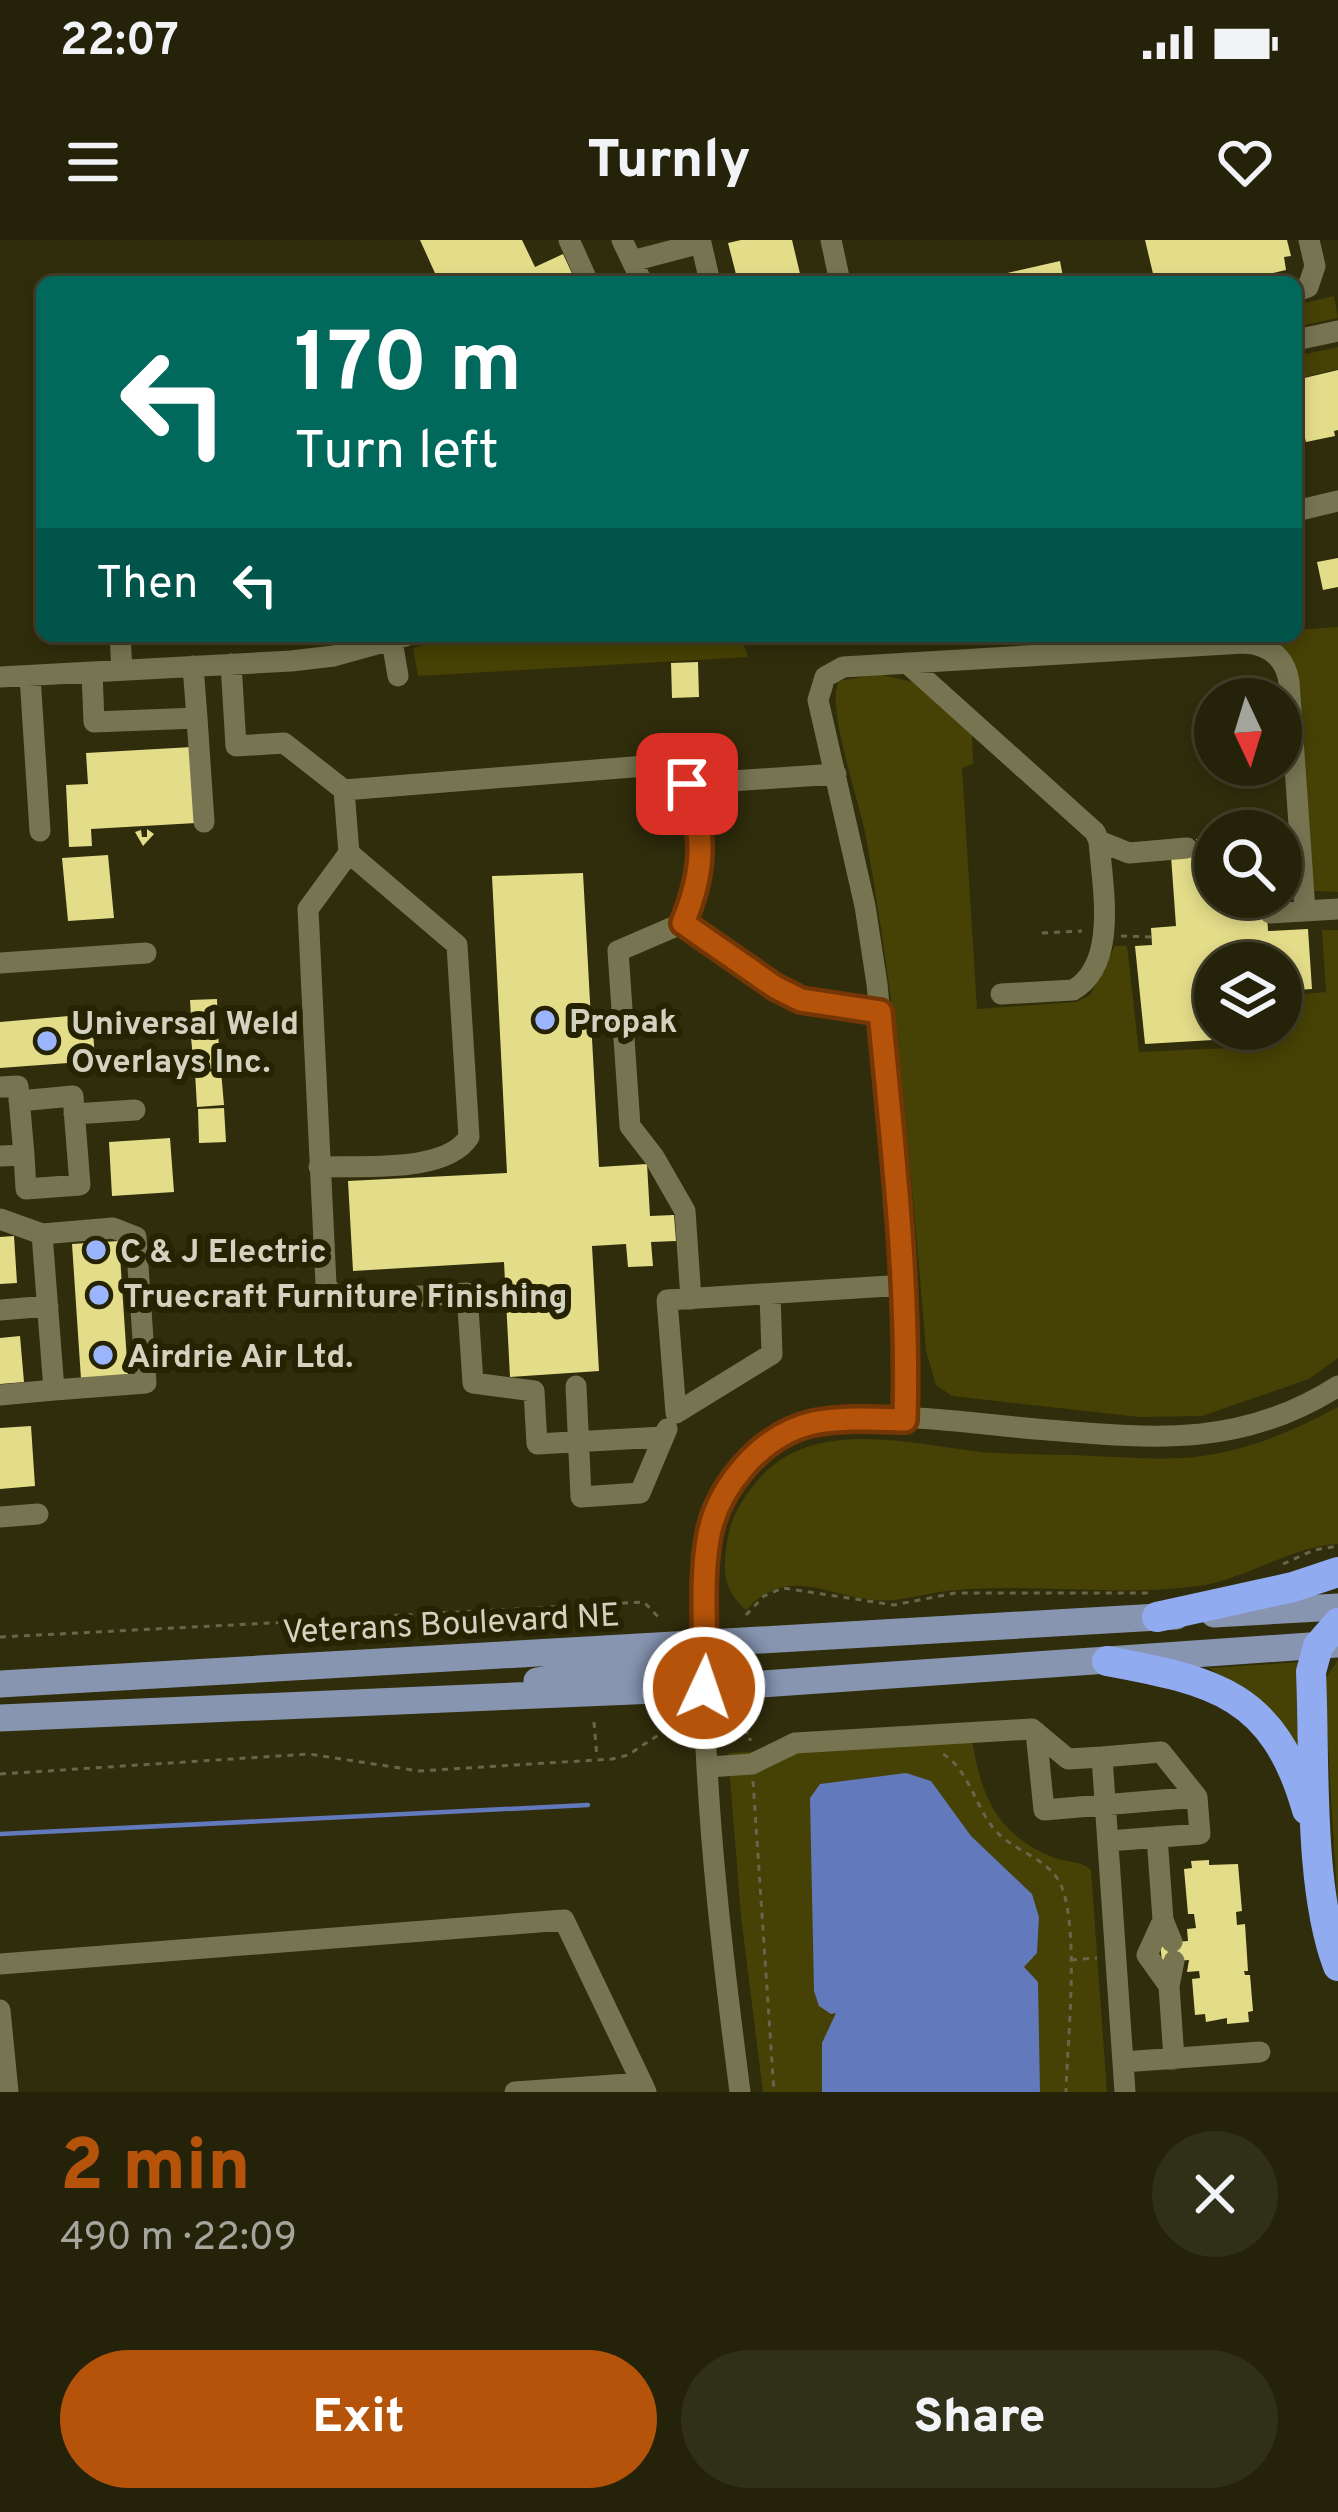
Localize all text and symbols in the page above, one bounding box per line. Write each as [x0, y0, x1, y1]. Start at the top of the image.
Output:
text: 22:07 [60, 14, 179, 71]
text: Turnly [587, 128, 751, 197]
icon: menu [60, 129, 126, 195]
icon: heart [1212, 129, 1278, 195]
text: 170 m [294, 315, 522, 421]
icon: left [96, 324, 252, 480]
text: Turn left [294, 419, 499, 488]
icon: left [222, 552, 288, 618]
text: Then [96, 557, 198, 614]
north arrow [1194, 678, 1302, 786]
map controls [1194, 678, 1302, 1050]
pin [636, 733, 738, 835]
icon: arrive [654, 751, 720, 817]
button: search [1194, 810, 1302, 918]
button: layers [1194, 942, 1302, 1050]
place label: Propak [569, 1003, 677, 1045]
place label: Universal Weld Overlays Inc. [71, 1005, 299, 1085]
marker: Propak [532, 1007, 558, 1033]
marker: Universal Weld Overlays Inc. [34, 1028, 60, 1054]
place label: C & J Electric [120, 1233, 327, 1275]
marker: C & J Electric [83, 1237, 109, 1263]
place label: Truecraft Furniture Finishing [123, 1278, 567, 1320]
marker: Truecraft Furniture Finishing [86, 1282, 112, 1308]
place label: Airdrie Air Ltd. [127, 1338, 353, 1380]
marker: Airdrie Air Ltd. [90, 1342, 116, 1368]
street label: Veterans Boulevard NE [281, 1596, 621, 1656]
position arrow [641, 1625, 767, 1751]
text: 2 min [60, 2124, 250, 2216]
button: close [1152, 2131, 1278, 2257]
text: 490 m · 22:09 [60, 2215, 297, 2264]
button: Exit [60, 2350, 657, 2488]
button: Share [681, 2350, 1278, 2488]

